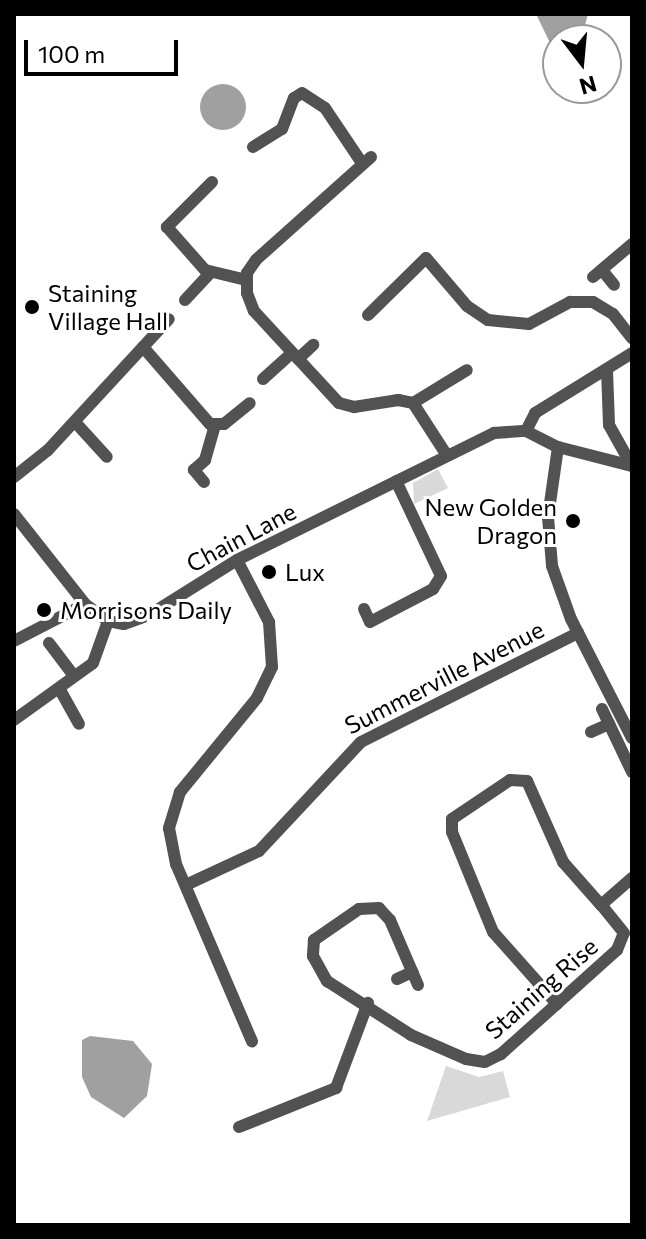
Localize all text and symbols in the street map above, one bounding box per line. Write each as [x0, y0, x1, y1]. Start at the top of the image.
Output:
scale bar [28, 24, 182, 74]
north arrow [542, 24, 622, 104]
text: 100 m [38, 39, 105, 68]
text: N [577, 70, 600, 101]
place label: Staining Village Hall [48, 279, 168, 335]
marker: Staining Village Hall [23, 298, 41, 316]
place label: New Golden Dragon [424, 493, 557, 549]
street label: Chain Lane [181, 496, 301, 578]
marker: New Golden Dragon [564, 512, 582, 530]
place label: Lux [285, 558, 325, 586]
marker: Lux [260, 563, 278, 581]
place label: Morrisons Daily [60, 596, 232, 624]
marker: Morrisons Daily [35, 601, 53, 619]
street label: Summerville Avenue [340, 614, 548, 740]
street label: Staining Rise [479, 931, 603, 1045]

